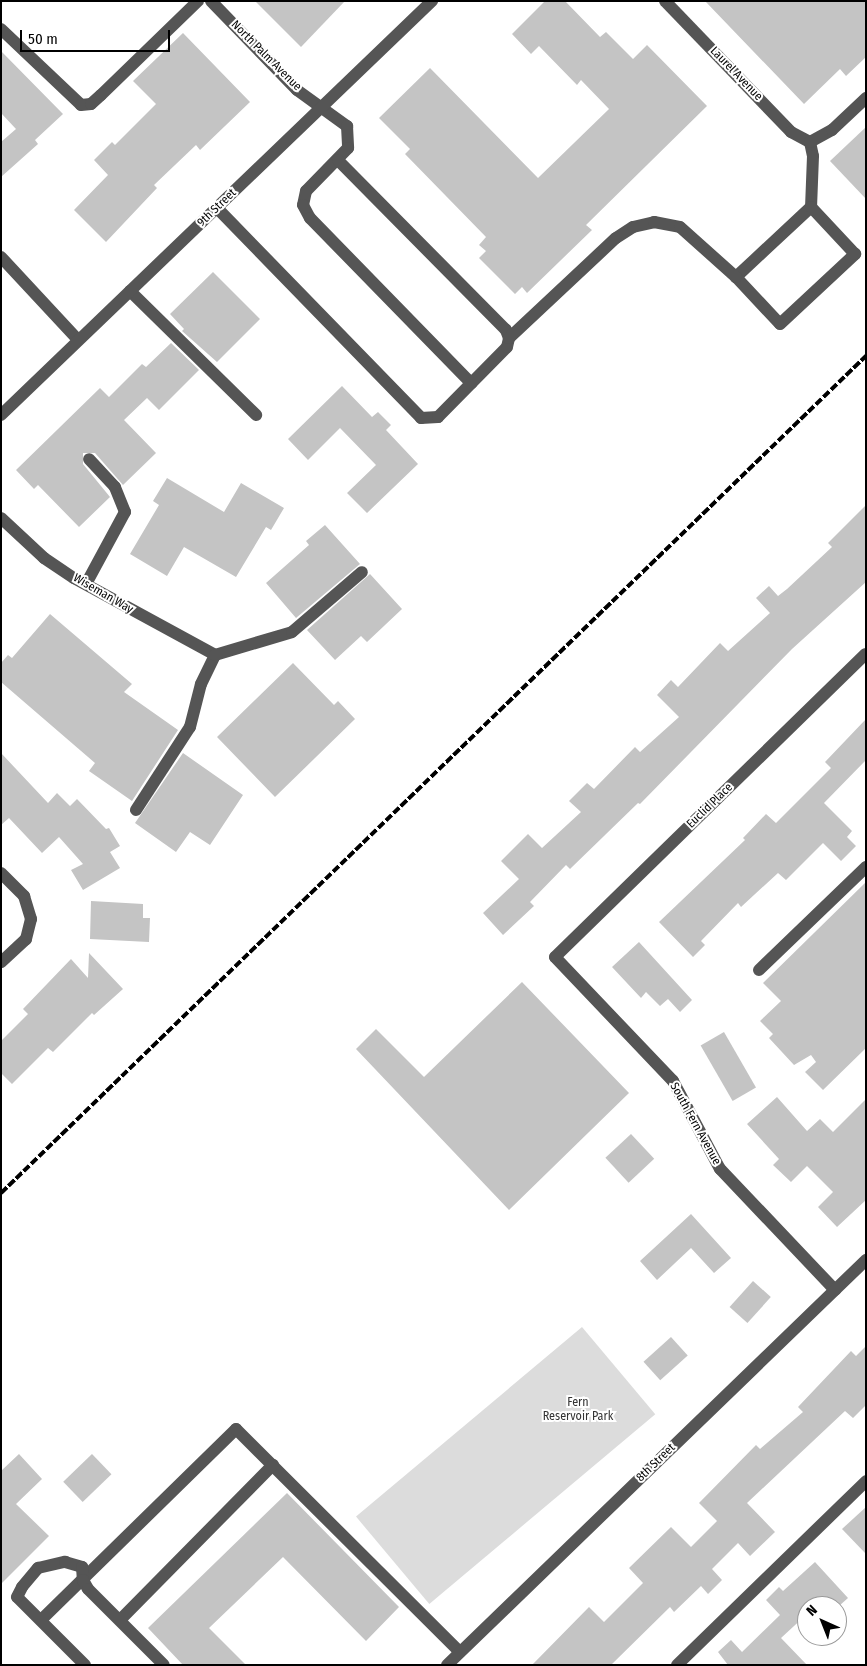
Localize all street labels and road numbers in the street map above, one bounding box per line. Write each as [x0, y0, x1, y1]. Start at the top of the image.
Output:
street label: North Palm Avenue [228, 18, 304, 94]
street label: Laurel Avenue [707, 44, 765, 104]
street label: 9th Street [195, 186, 239, 230]
street label: Wiseman Way [70, 571, 136, 617]
street label: Euclid Place [684, 781, 736, 831]
street label: South Fern Avenue [666, 1080, 724, 1168]
street label: 8th Street [634, 1441, 678, 1485]

